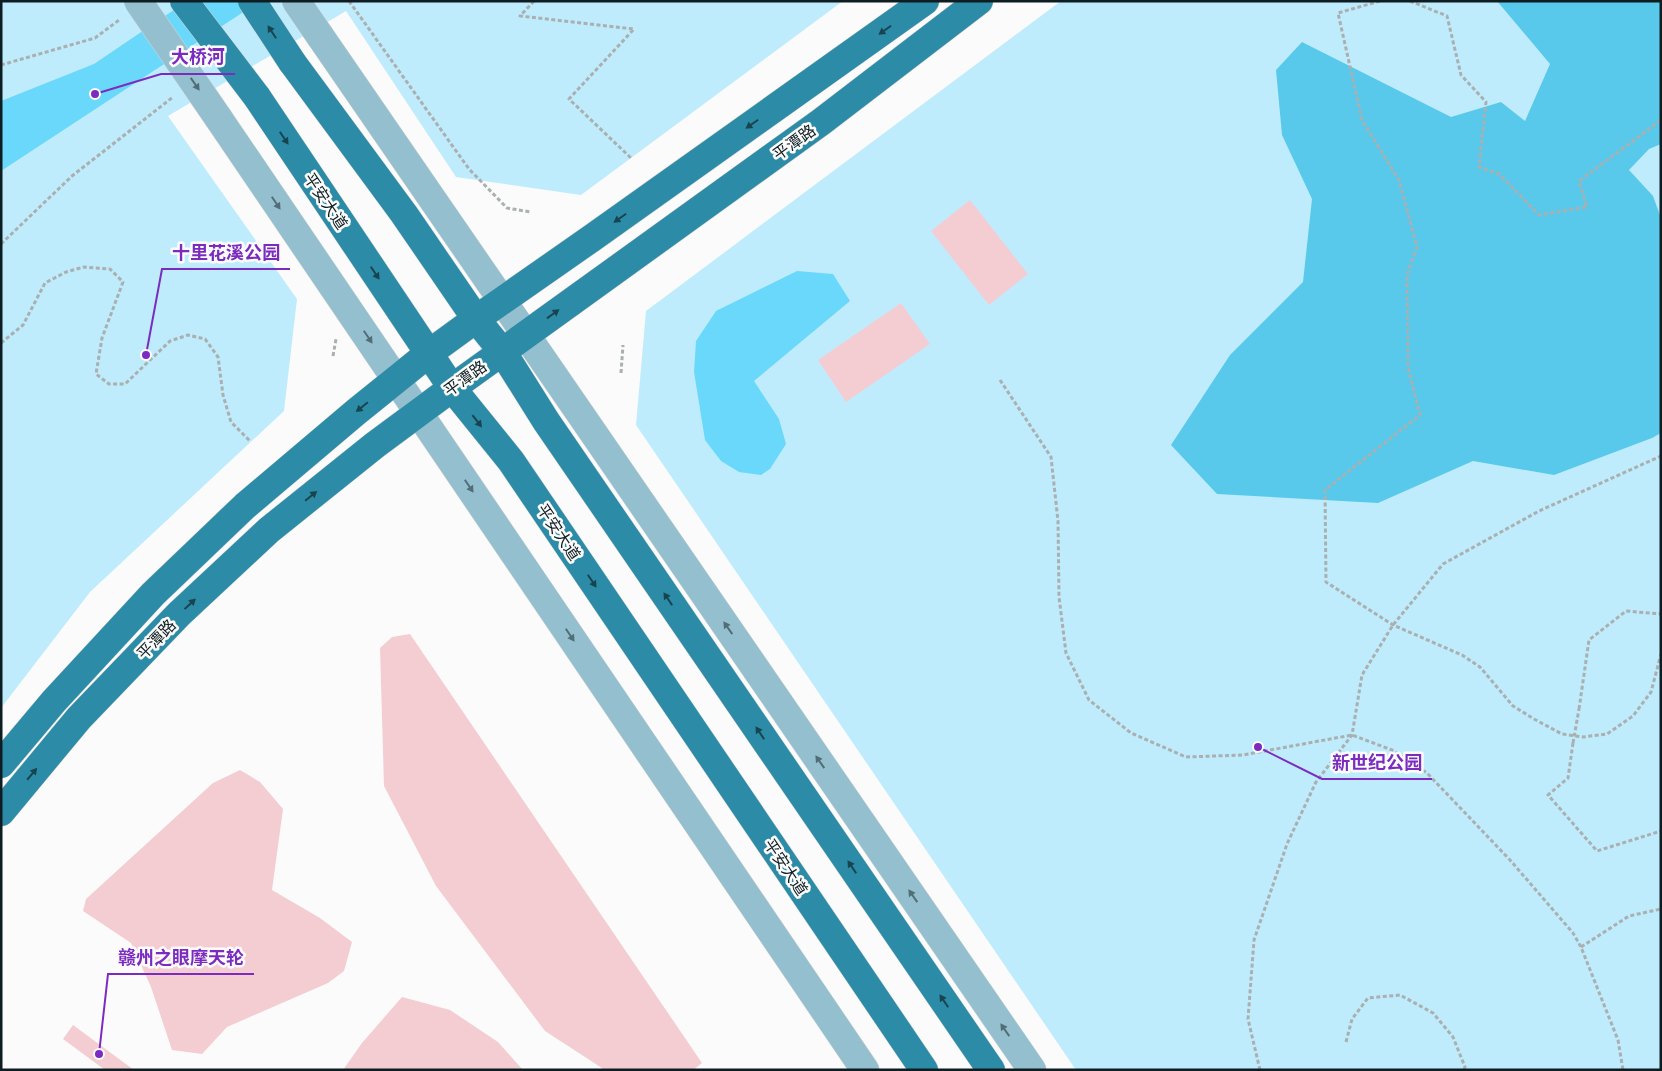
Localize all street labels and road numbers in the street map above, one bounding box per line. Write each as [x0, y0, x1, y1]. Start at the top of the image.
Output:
street label: 平潭路 [769, 120, 819, 164]
street label: 平安大道 [300, 169, 352, 233]
street label: 平潭路 [440, 356, 490, 400]
street label: 平安大道 [533, 500, 585, 564]
street label: 平潭路 [132, 615, 180, 663]
street label: 平安大道 [760, 835, 812, 899]

